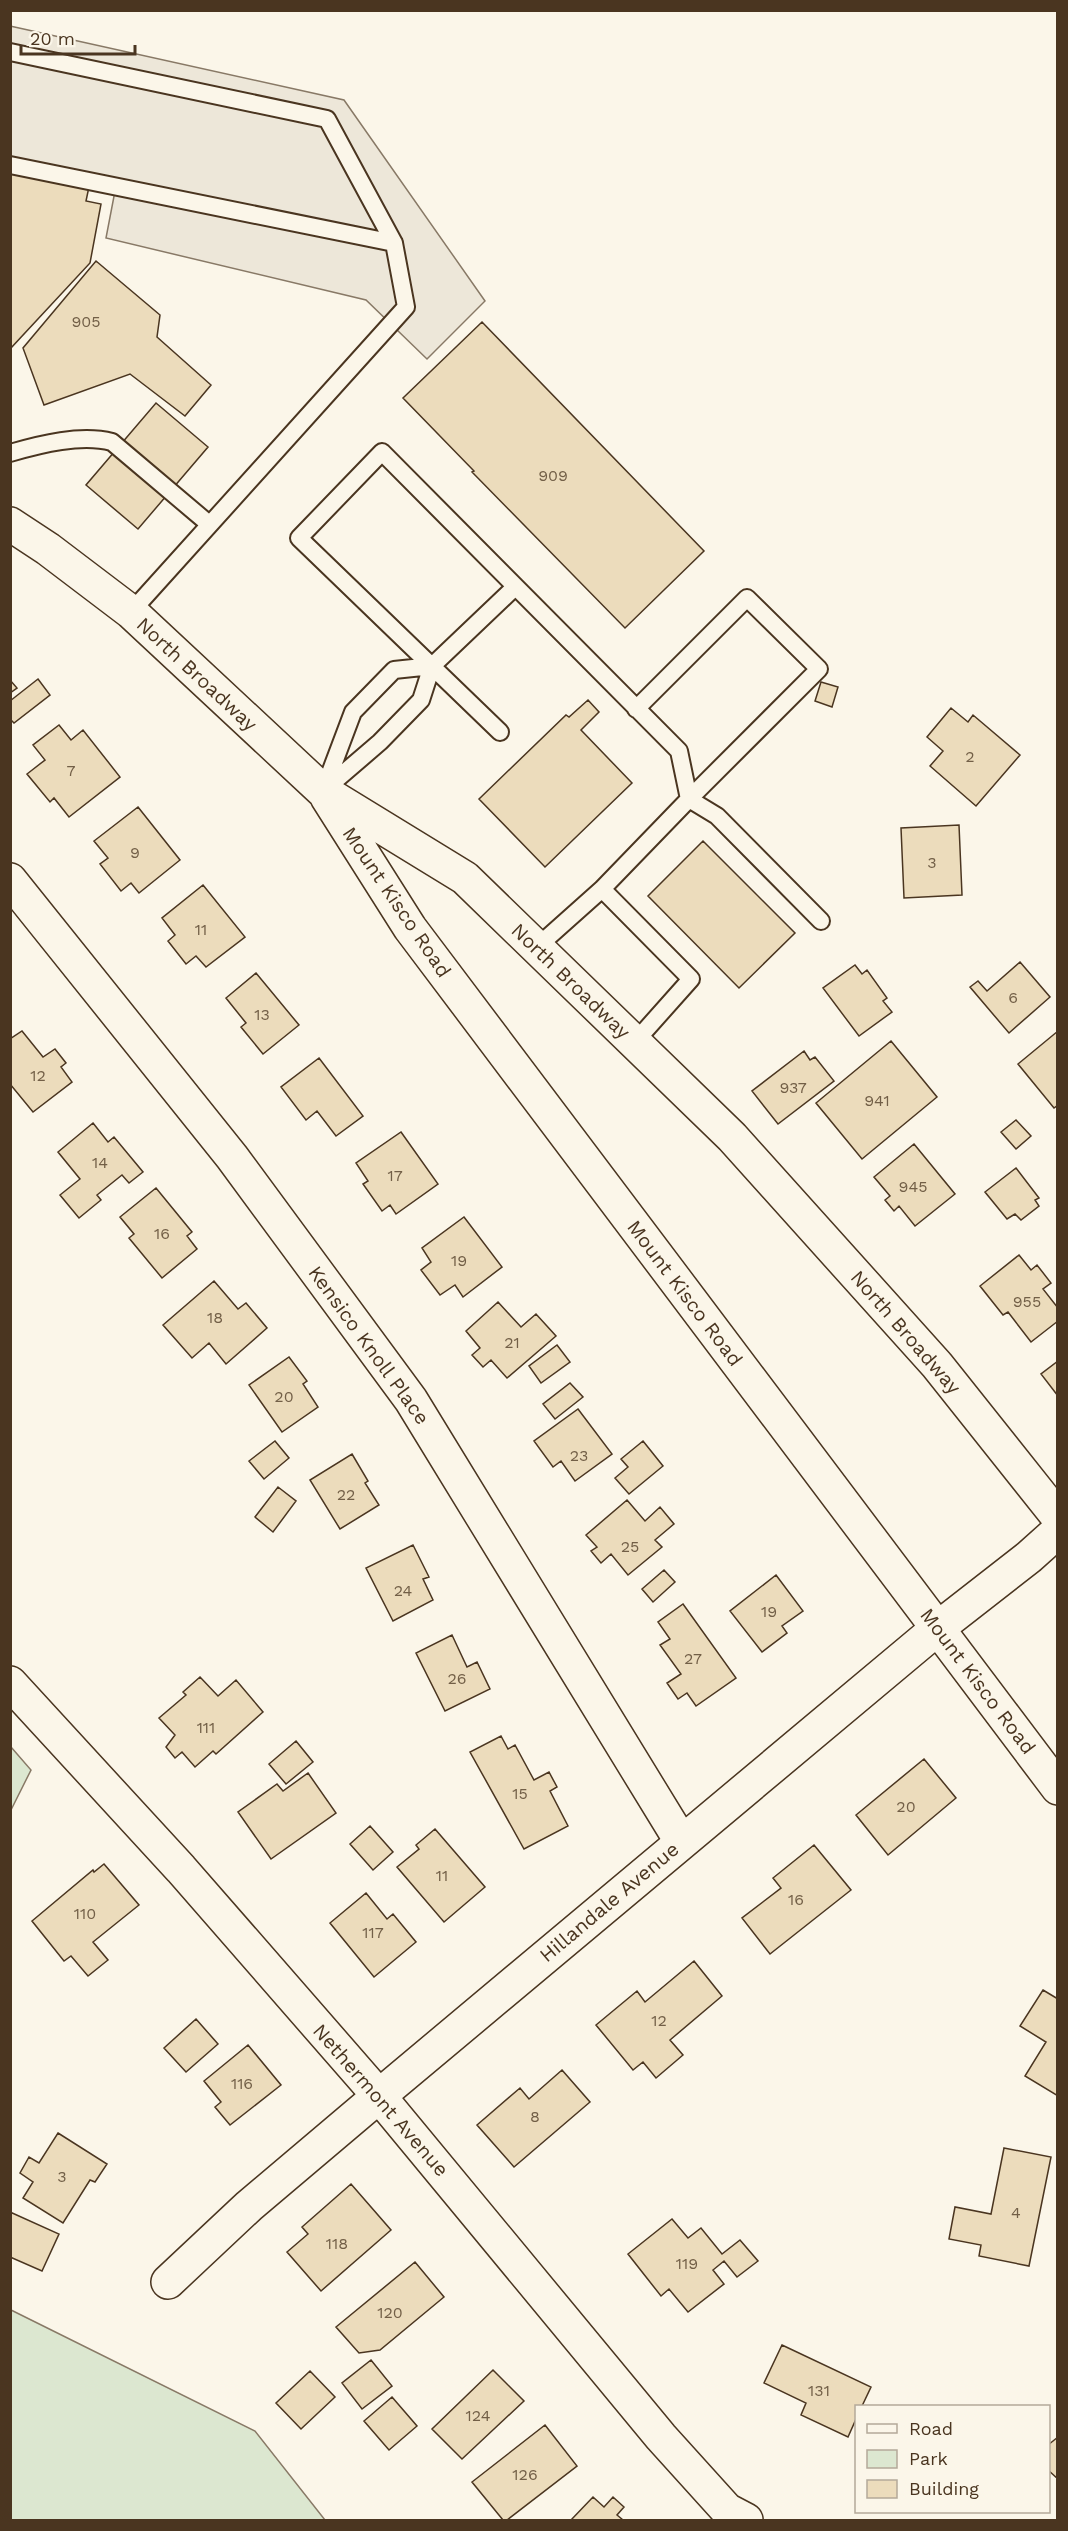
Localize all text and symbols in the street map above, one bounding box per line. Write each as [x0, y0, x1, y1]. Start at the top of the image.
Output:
scale bar [21, 18, 135, 56]
text: 20 m [30, 28, 75, 49]
house number: 905 [71, 312, 101, 331]
house number: 909 [538, 466, 568, 485]
street label: North Broadway [132, 612, 263, 736]
house number: 2 [965, 747, 975, 766]
house number: 7 [67, 761, 76, 780]
street label: Mount Kisco Road [338, 822, 456, 982]
house number: 9 [130, 843, 140, 862]
house number: 3 [927, 853, 937, 872]
street label: North Broadway [507, 918, 636, 1044]
house number: 11 [195, 920, 207, 939]
house number: 6 [1008, 988, 1018, 1007]
house number: 13 [254, 1005, 270, 1024]
house number: 12 [30, 1066, 46, 1085]
house number: 937 [779, 1078, 807, 1097]
house number: 941 [864, 1091, 890, 1110]
house number: 14 [92, 1153, 108, 1172]
house number: 17 [387, 1166, 403, 1185]
house number: 945 [899, 1177, 927, 1196]
street label: Mount Kisco Road [622, 1215, 748, 1371]
house number: 16 [154, 1224, 170, 1243]
house number: 19 [451, 1251, 467, 1270]
street label: Kensico Knoll Place [303, 1261, 435, 1429]
street label: North Broadway [846, 1265, 967, 1399]
house number: 955 [1013, 1292, 1041, 1311]
house number: 18 [207, 1308, 223, 1327]
house number: 21 [504, 1333, 520, 1352]
house number: 20 [274, 1387, 294, 1406]
house number: 23 [570, 1446, 588, 1465]
house number: 22 [337, 1485, 355, 1504]
house number: 25 [621, 1537, 639, 1556]
house number: 24 [394, 1581, 413, 1600]
house number: 19 [761, 1602, 777, 1621]
street label: Mount Kisco Road [915, 1603, 1041, 1759]
house number: 27 [684, 1649, 702, 1668]
house number: 26 [447, 1669, 467, 1688]
house number: 111 [197, 1718, 215, 1737]
house number: 15 [512, 1784, 528, 1803]
house number: 20 [896, 1797, 916, 1816]
street label: Hillandale Avenue [535, 1837, 683, 1967]
house number: 11 [436, 1866, 448, 1885]
house number: 16 [788, 1890, 804, 1909]
house number: 110 [74, 1904, 96, 1923]
house number: 117 [362, 1923, 384, 1942]
house number: 12 [651, 2011, 667, 2030]
street label: Nethermont Avenue [308, 2019, 454, 2181]
house number: 116 [231, 2074, 253, 2093]
house number: 8 [530, 2107, 540, 2126]
house number: 3 [57, 2167, 67, 2186]
house number: 4 [1011, 2203, 1021, 2222]
house number: 118 [326, 2234, 348, 2253]
house number: 119 [676, 2254, 698, 2273]
house number: 120 [377, 2303, 403, 2322]
house number: 131 [808, 2381, 830, 2400]
legend [855, 2405, 1050, 2513]
house number: 124 [466, 2406, 491, 2425]
text: Road [909, 2418, 953, 2439]
text: Park [909, 2448, 948, 2469]
house number: 126 [512, 2465, 538, 2484]
text: Building [909, 2478, 979, 2499]

